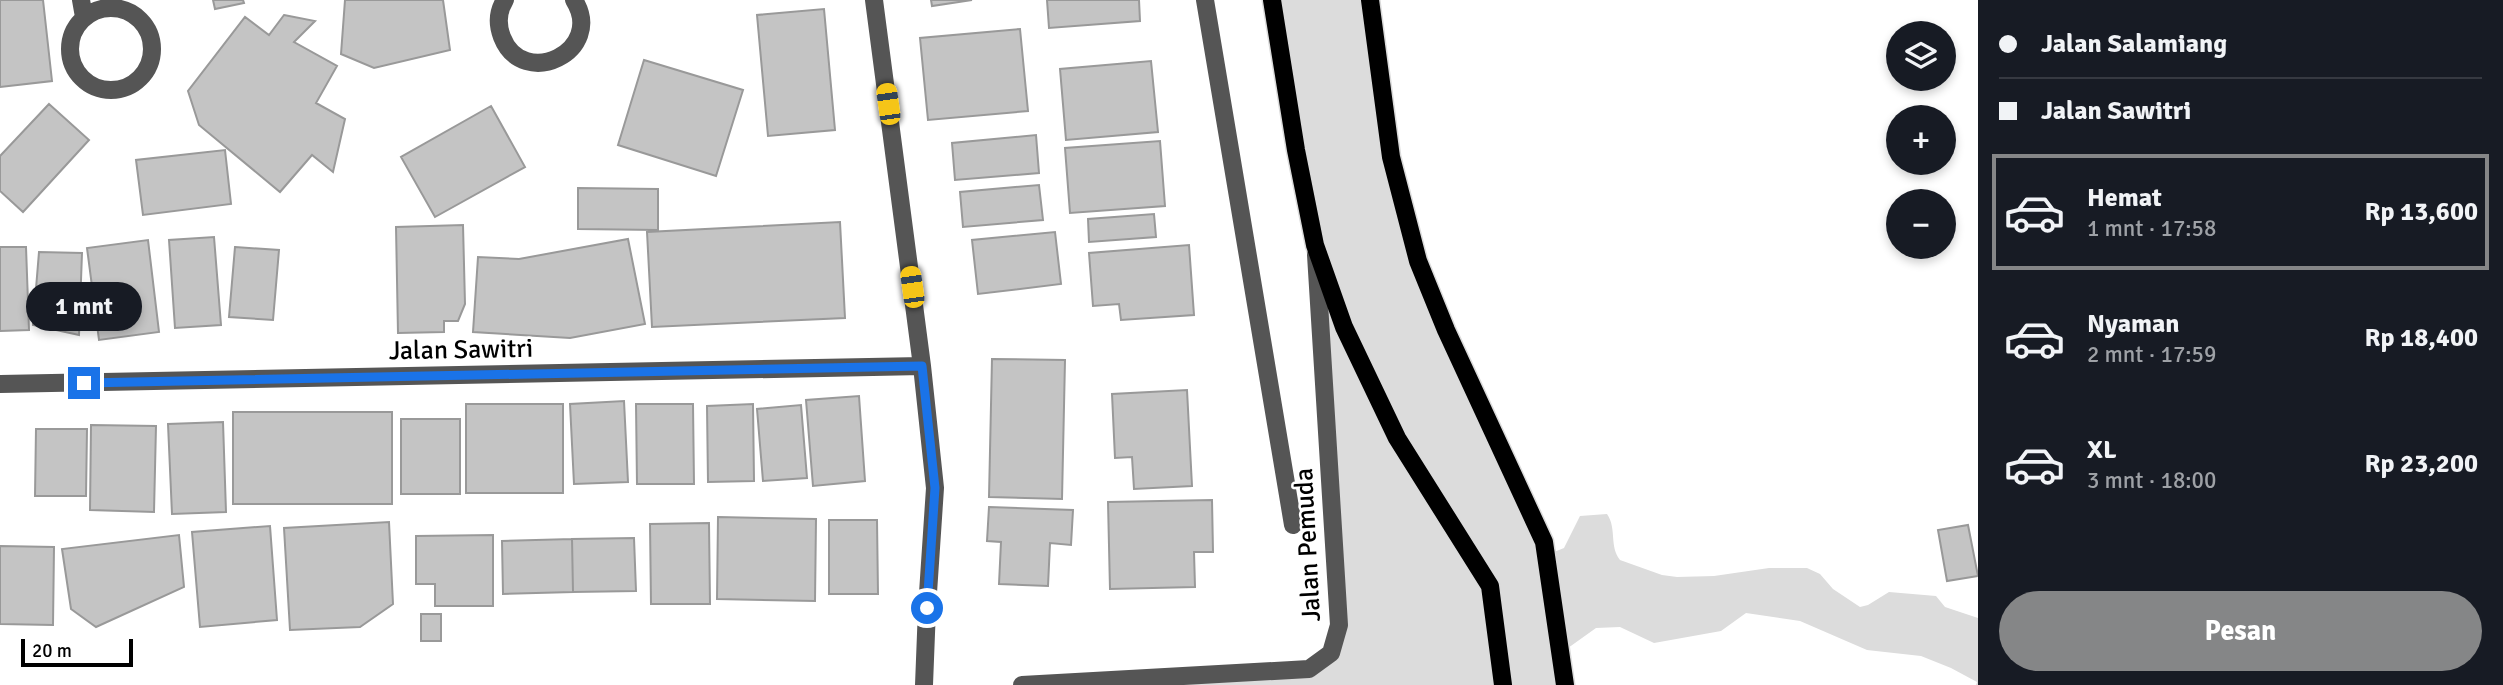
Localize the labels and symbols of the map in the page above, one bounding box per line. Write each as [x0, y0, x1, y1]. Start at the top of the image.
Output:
car [875, 82, 902, 126]
car [899, 265, 926, 309]
callout: 1 mnt [26, 282, 142, 330]
street label: Jalan Sawitri [389, 333, 534, 367]
route end [68, 367, 100, 399]
street label: Jalan Pemuda [1288, 467, 1328, 623]
route start [911, 592, 943, 624]
scale bar [21, 636, 133, 668]

